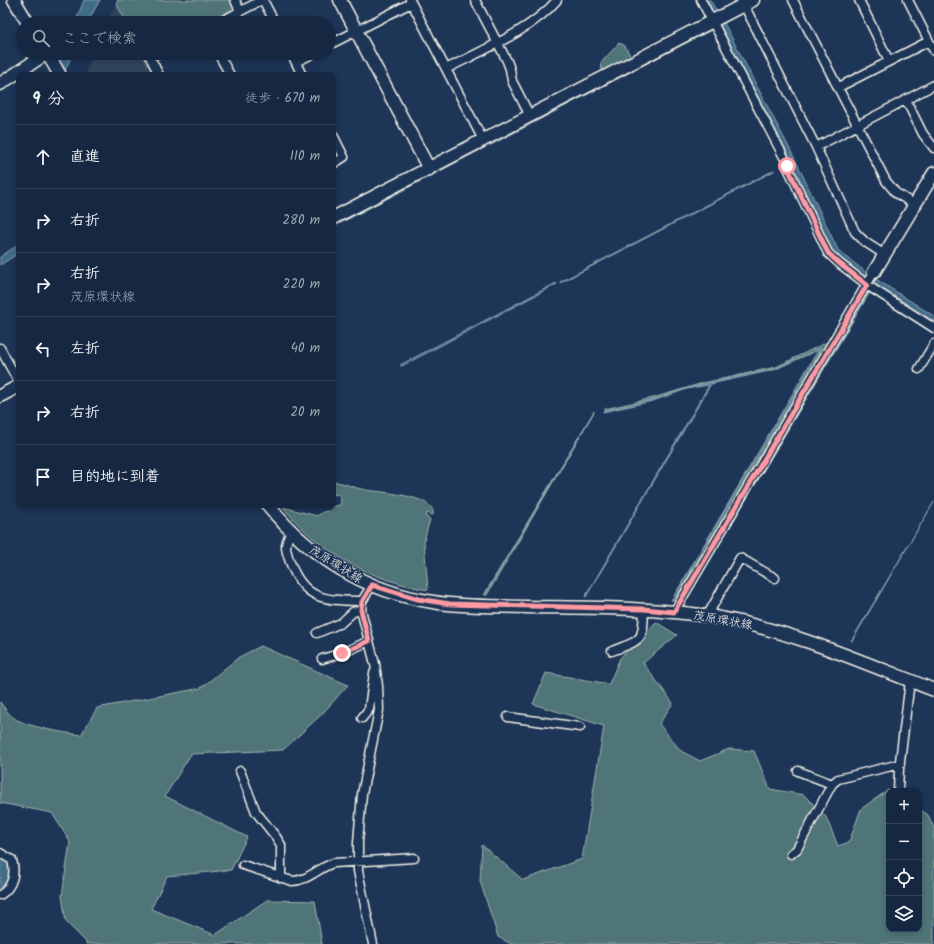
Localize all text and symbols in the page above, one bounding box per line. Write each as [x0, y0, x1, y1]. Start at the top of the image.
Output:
search box [16, 16, 336, 60]
icon: search [30, 27, 52, 49]
text: ここで検索 [62, 27, 137, 51]
text: 9 分 [32, 86, 64, 113]
text: 徒歩 · 670 m [245, 88, 320, 109]
text: 直進 [70, 145, 100, 169]
icon: ahead [32, 146, 54, 168]
text: 110 m [290, 146, 320, 167]
route start [778, 157, 796, 175]
text: 右折 [70, 209, 100, 233]
icon: right [32, 210, 54, 232]
text: 280 m [283, 210, 320, 231]
text: 右折 [70, 262, 100, 286]
icon: right [32, 274, 54, 296]
text: 220 m [283, 274, 320, 295]
text: 茂原環状線 [70, 287, 135, 308]
text: 左折 [70, 337, 100, 361]
icon: left [32, 338, 54, 360]
text: 40 m [291, 338, 320, 359]
text: 右折 [70, 401, 100, 425]
icon: right [32, 402, 54, 424]
text: 20 m [290, 402, 320, 423]
text: 目的地に到着 [70, 465, 160, 489]
icon: arrive [32, 466, 54, 488]
street label: 茂原環状線 [305, 540, 366, 588]
street label: 茂原環状線 [692, 606, 754, 635]
route end [333, 644, 351, 662]
map controls [886, 788, 922, 932]
button: + [886, 788, 922, 824]
button: − [886, 824, 922, 860]
button: locate [886, 860, 922, 896]
button: layers [886, 896, 922, 932]

